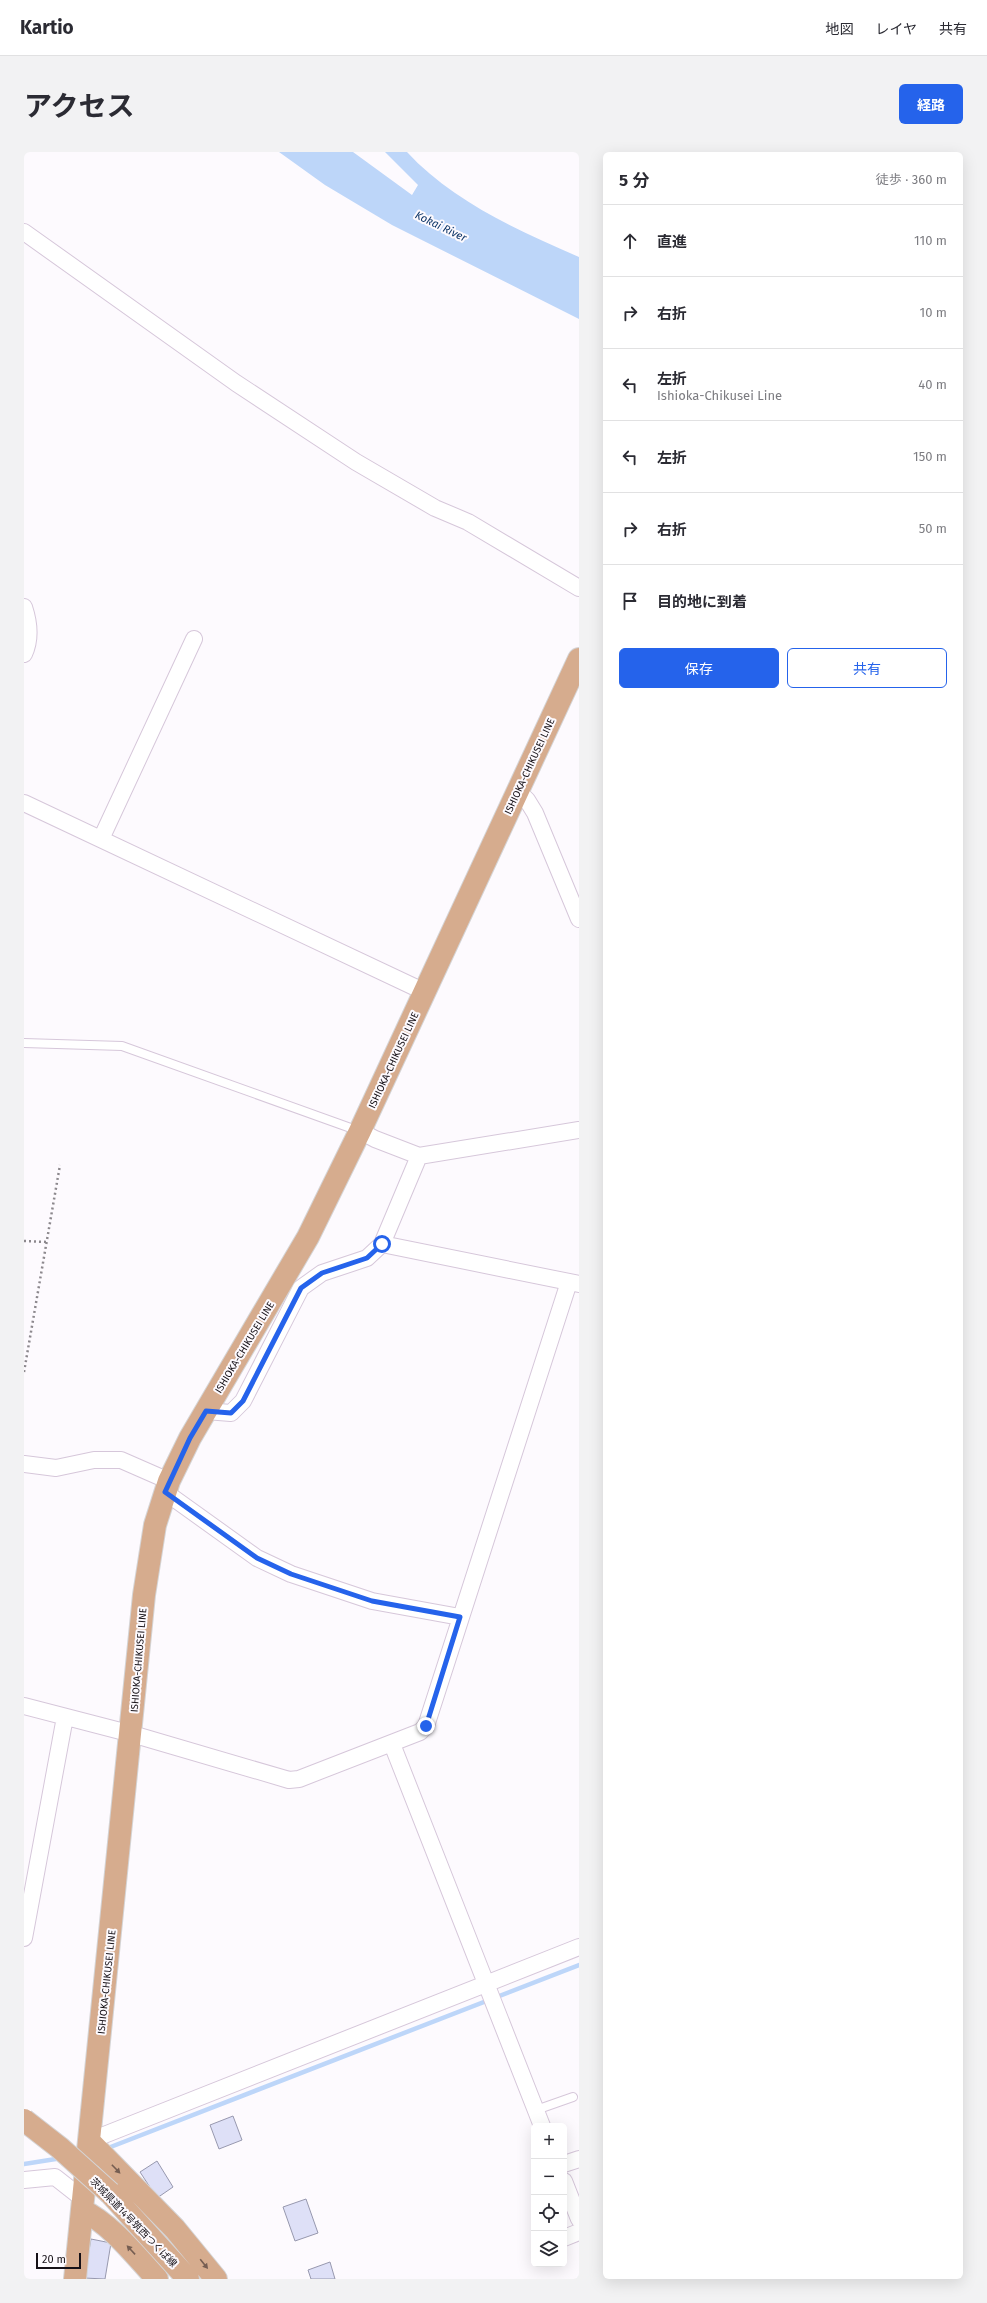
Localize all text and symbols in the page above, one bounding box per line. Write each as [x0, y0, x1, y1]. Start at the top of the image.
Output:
text: Kartio [20, 16, 74, 39]
text: 地図 [825, 21, 853, 38]
text: レイヤ [875, 21, 917, 38]
text: 共有 [939, 21, 967, 38]
button: 経路 [899, 84, 963, 124]
text: アクセス [24, 90, 135, 123]
text: 5 分 [619, 170, 649, 191]
text: 徒歩 · 360 m [876, 172, 947, 187]
water label: Kokai River [413, 208, 469, 245]
icon: ahead [619, 230, 641, 252]
text: 直進 [657, 233, 687, 251]
text: 110 m [914, 233, 947, 248]
icon: right [619, 302, 641, 324]
text: 右折 [657, 305, 687, 323]
text: 10 m [920, 305, 947, 320]
text: 左折 [657, 370, 687, 388]
icon: left [619, 374, 641, 396]
text: 40 m [918, 377, 947, 392]
text: Ishioka-Chikusei Line [657, 388, 782, 403]
icon: left [619, 446, 641, 468]
text: 左折 [657, 449, 687, 467]
text: 150 m [913, 449, 947, 464]
icon: right [619, 518, 641, 540]
text: 右折 [657, 521, 687, 539]
text: 50 m [919, 521, 947, 536]
icon: arrive [619, 590, 641, 612]
text: 目的地に到着 [657, 593, 747, 611]
button: 保存 [619, 648, 779, 688]
button: 共有 [787, 648, 947, 688]
street label: ISHIOKA-CHIKUSEI LINE [502, 716, 558, 816]
street label: ISHIOKA-CHIKUSEI LINE [366, 1010, 422, 1110]
route start [373, 1235, 391, 1253]
street label: ISHIOKA-CHIKUSEI LINE [213, 1299, 277, 1396]
street label: ISHIOKA-CHIKUSEI LINE [128, 1607, 150, 1713]
route end [417, 1717, 435, 1735]
street label: ISHIOKA-CHIKUSEI LINE [96, 1929, 118, 2035]
map controls [531, 2123, 567, 2267]
button: + [531, 2123, 567, 2159]
button: − [531, 2159, 567, 2195]
one-way arrow [111, 2164, 121, 2174]
street label: 茨城県道14号筑西つくば線 [87, 2175, 179, 2270]
button: locate [531, 2195, 567, 2231]
button: layers [531, 2231, 567, 2267]
one-way arrow [126, 2245, 136, 2255]
scale bar [36, 2251, 81, 2270]
text: 20 m [42, 2253, 66, 2266]
one-way arrow [200, 2259, 208, 2270]

